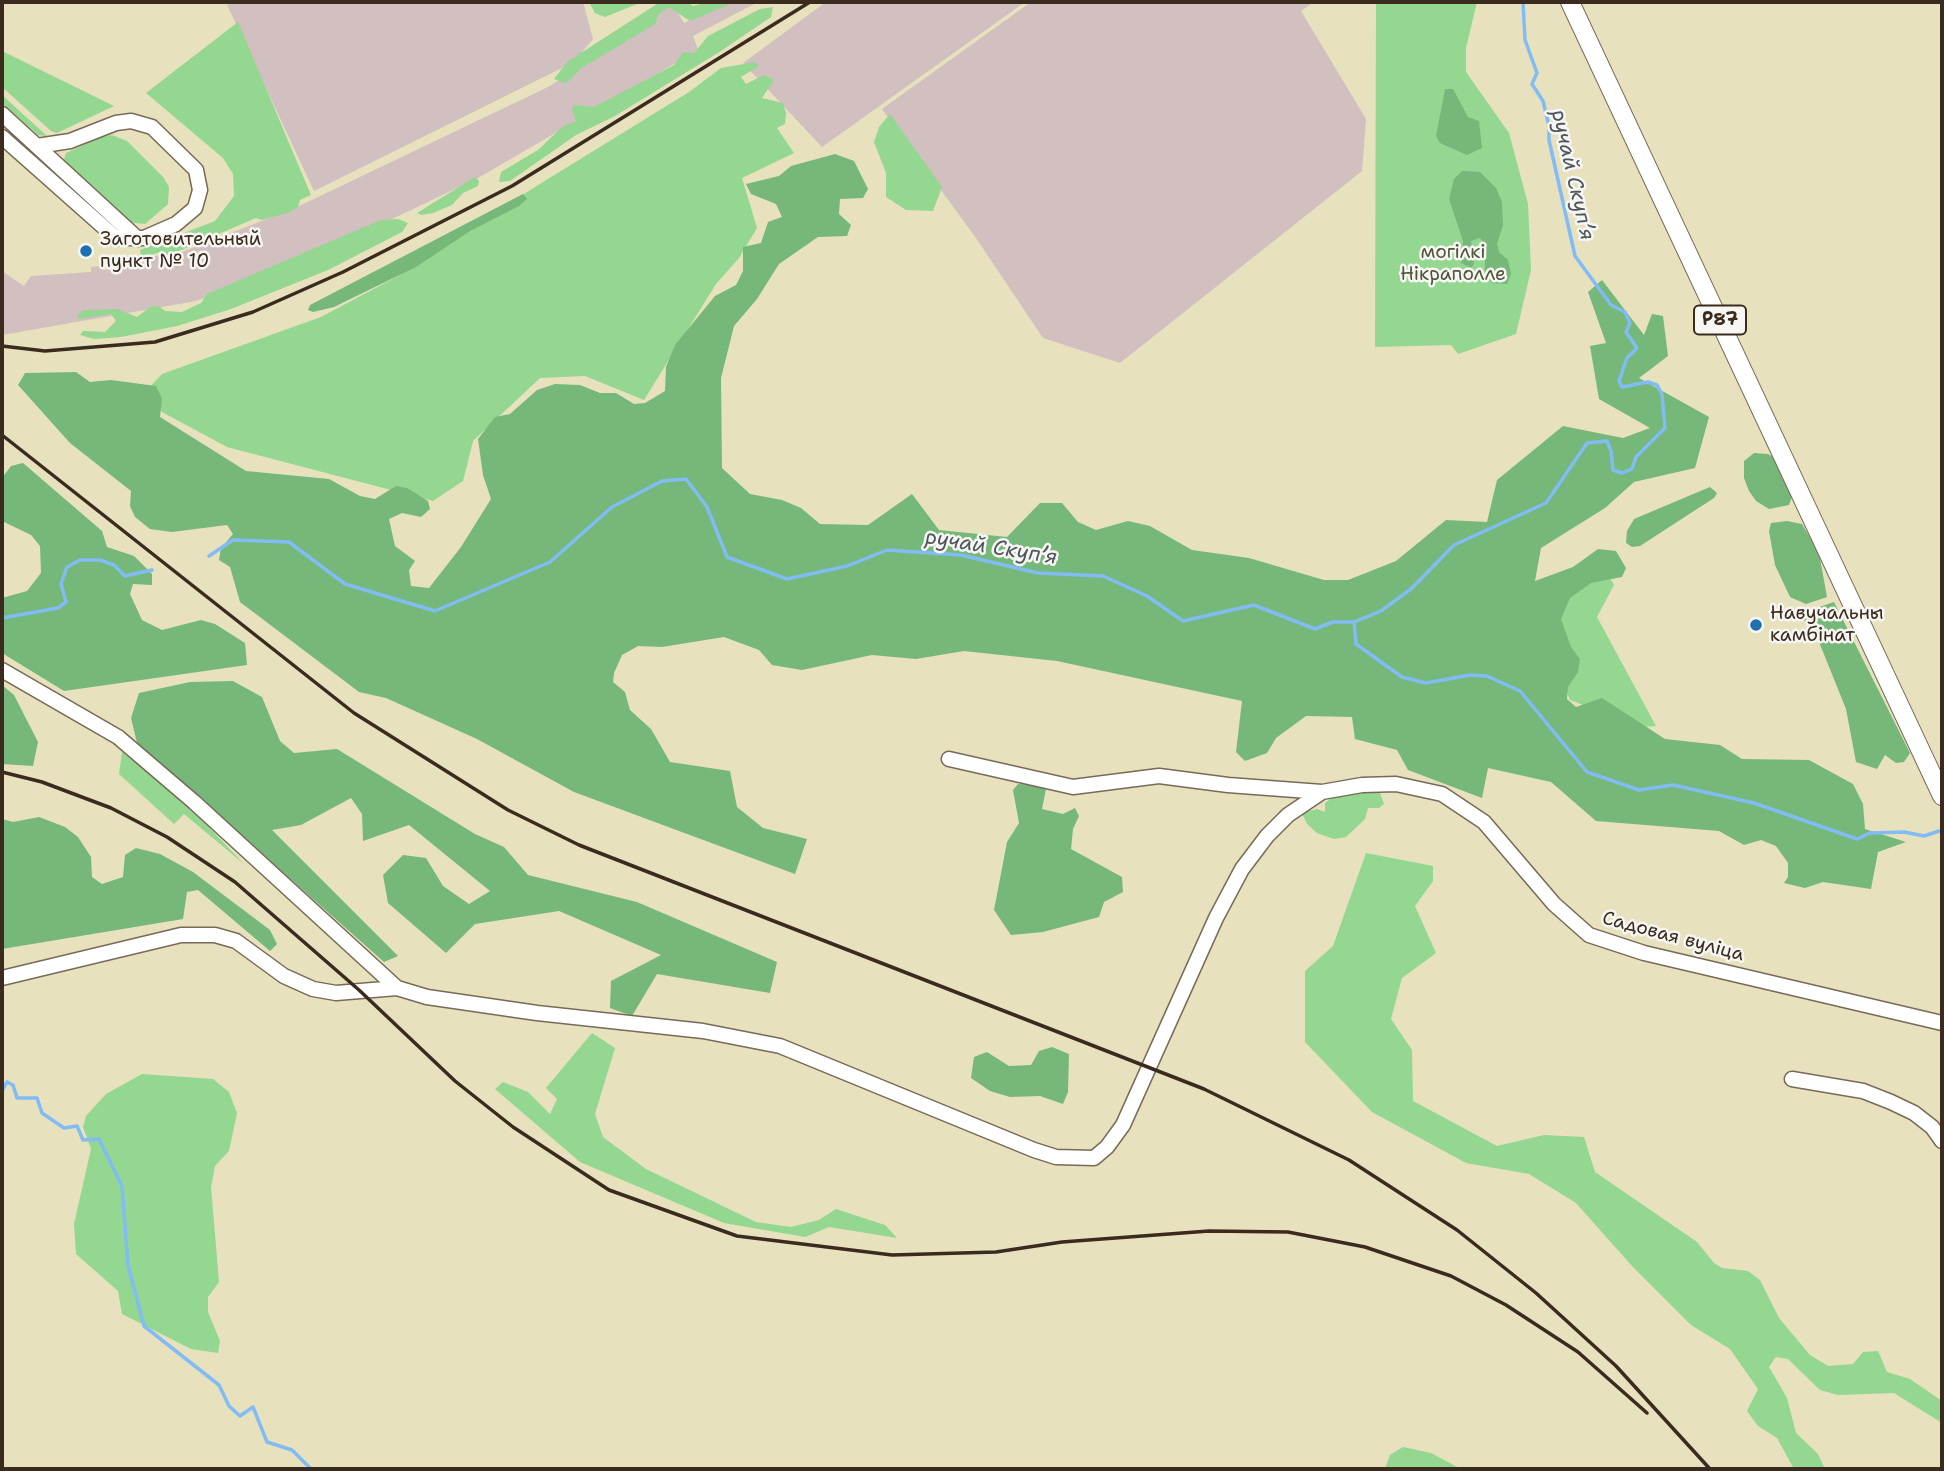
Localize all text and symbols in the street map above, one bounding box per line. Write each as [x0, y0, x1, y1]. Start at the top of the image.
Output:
water label: ручай Скупʼя [1545, 107, 1599, 243]
place label: Заготовительный пункт № 10 [100, 229, 261, 273]
park label: могілкі Нікраполле [1400, 242, 1506, 286]
marker: Заготовительный пункт № 10 [78, 243, 94, 259]
road number: Р87 [1694, 306, 1746, 334]
water label: ручай Скупʼя [923, 525, 1059, 571]
place label: Навучальны камбінат [1770, 603, 1884, 647]
marker: Навучальны камбінат [1748, 617, 1764, 633]
street label: Садовая вуліца [1600, 907, 1746, 967]

